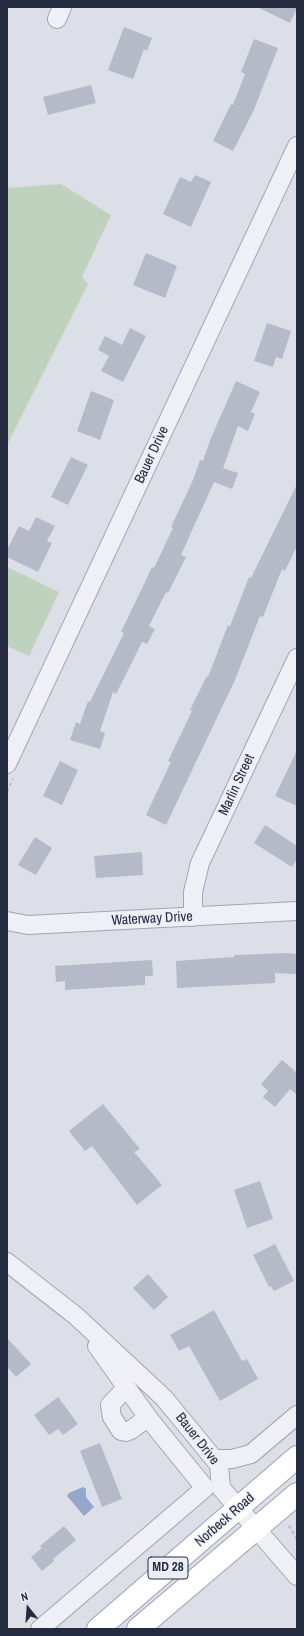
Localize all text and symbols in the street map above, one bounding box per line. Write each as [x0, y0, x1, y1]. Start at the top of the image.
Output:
street label: Bauer Drive [131, 424, 173, 486]
street label: Marlin Street [216, 752, 258, 818]
street label: Waterway Drive [111, 908, 193, 930]
street label: Bauer Drive [172, 1410, 222, 1468]
street label: Norbeck Road [192, 1490, 258, 1550]
road number: MD 28 [148, 1557, 188, 1579]
north arrow [8, 1588, 48, 1628]
text: N [19, 1589, 30, 1604]

